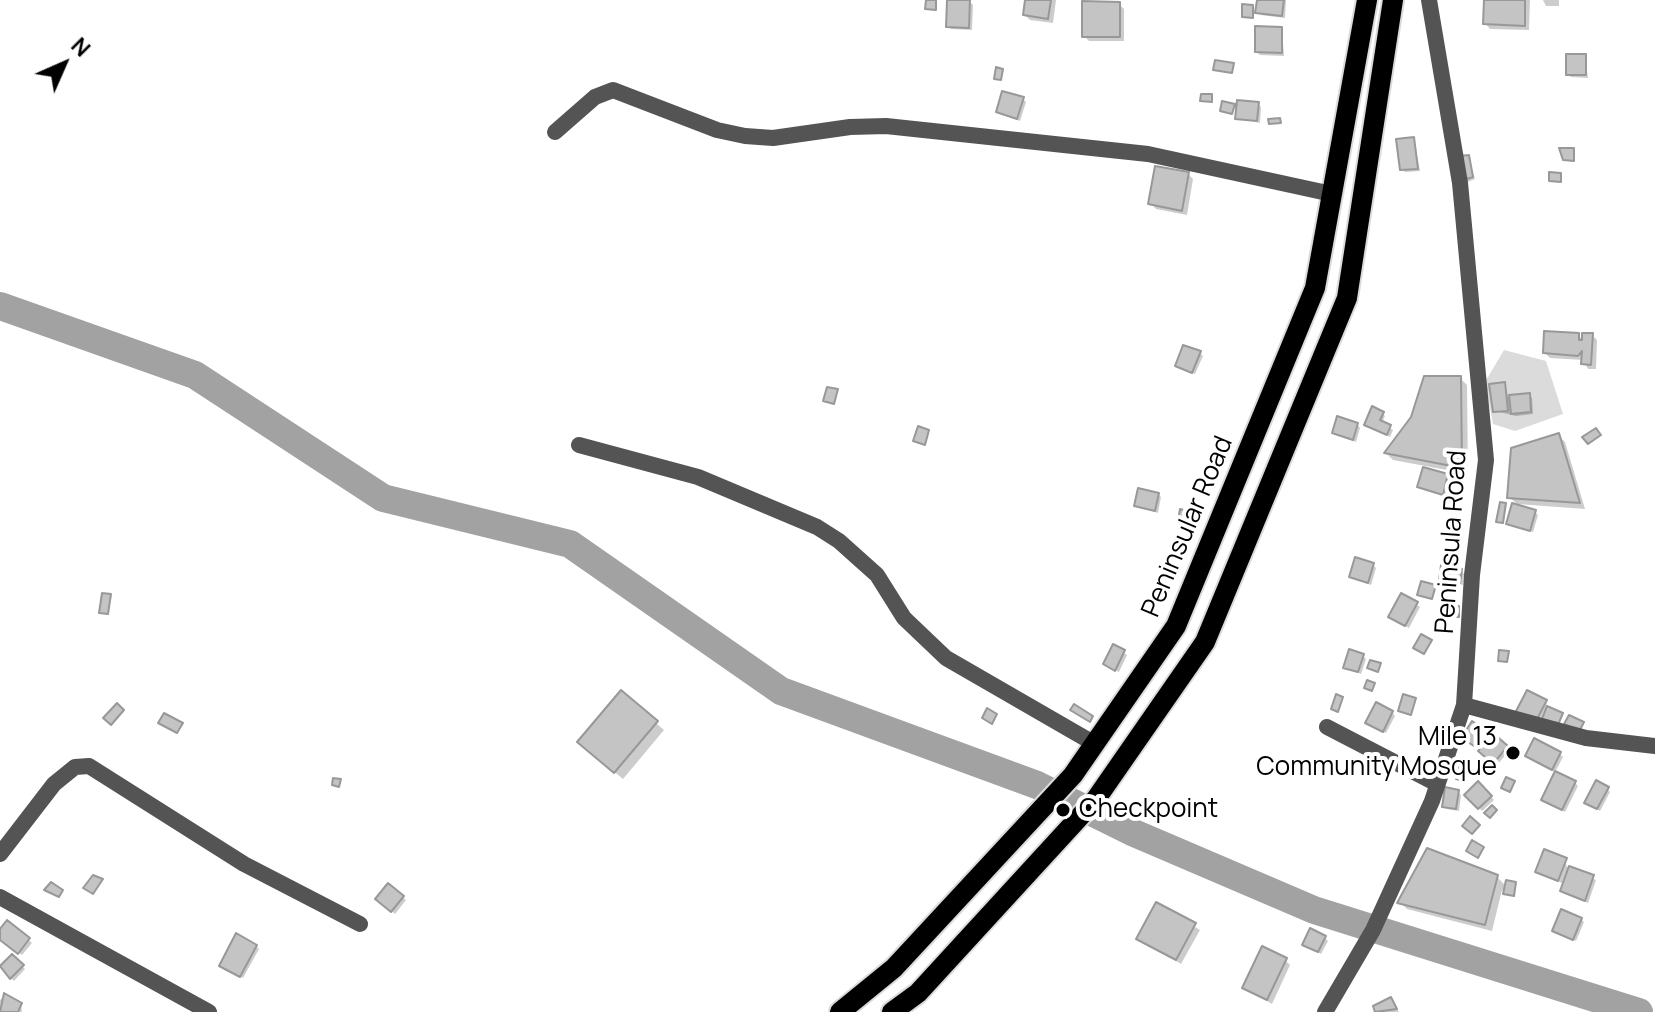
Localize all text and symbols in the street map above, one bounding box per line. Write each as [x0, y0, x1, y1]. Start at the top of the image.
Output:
north arrow [24, 24, 104, 104]
text: N [65, 31, 97, 63]
street label: Peninsular Road [1136, 432, 1240, 622]
street label: Peninsula Road [1430, 449, 1474, 635]
place label: Mile 13 Community Mosque [1256, 722, 1497, 784]
marker: Mile 13 Community Mosque [1504, 744, 1522, 762]
place label: Checkpoint [1079, 794, 1218, 826]
marker: Checkpoint [1054, 801, 1072, 819]

